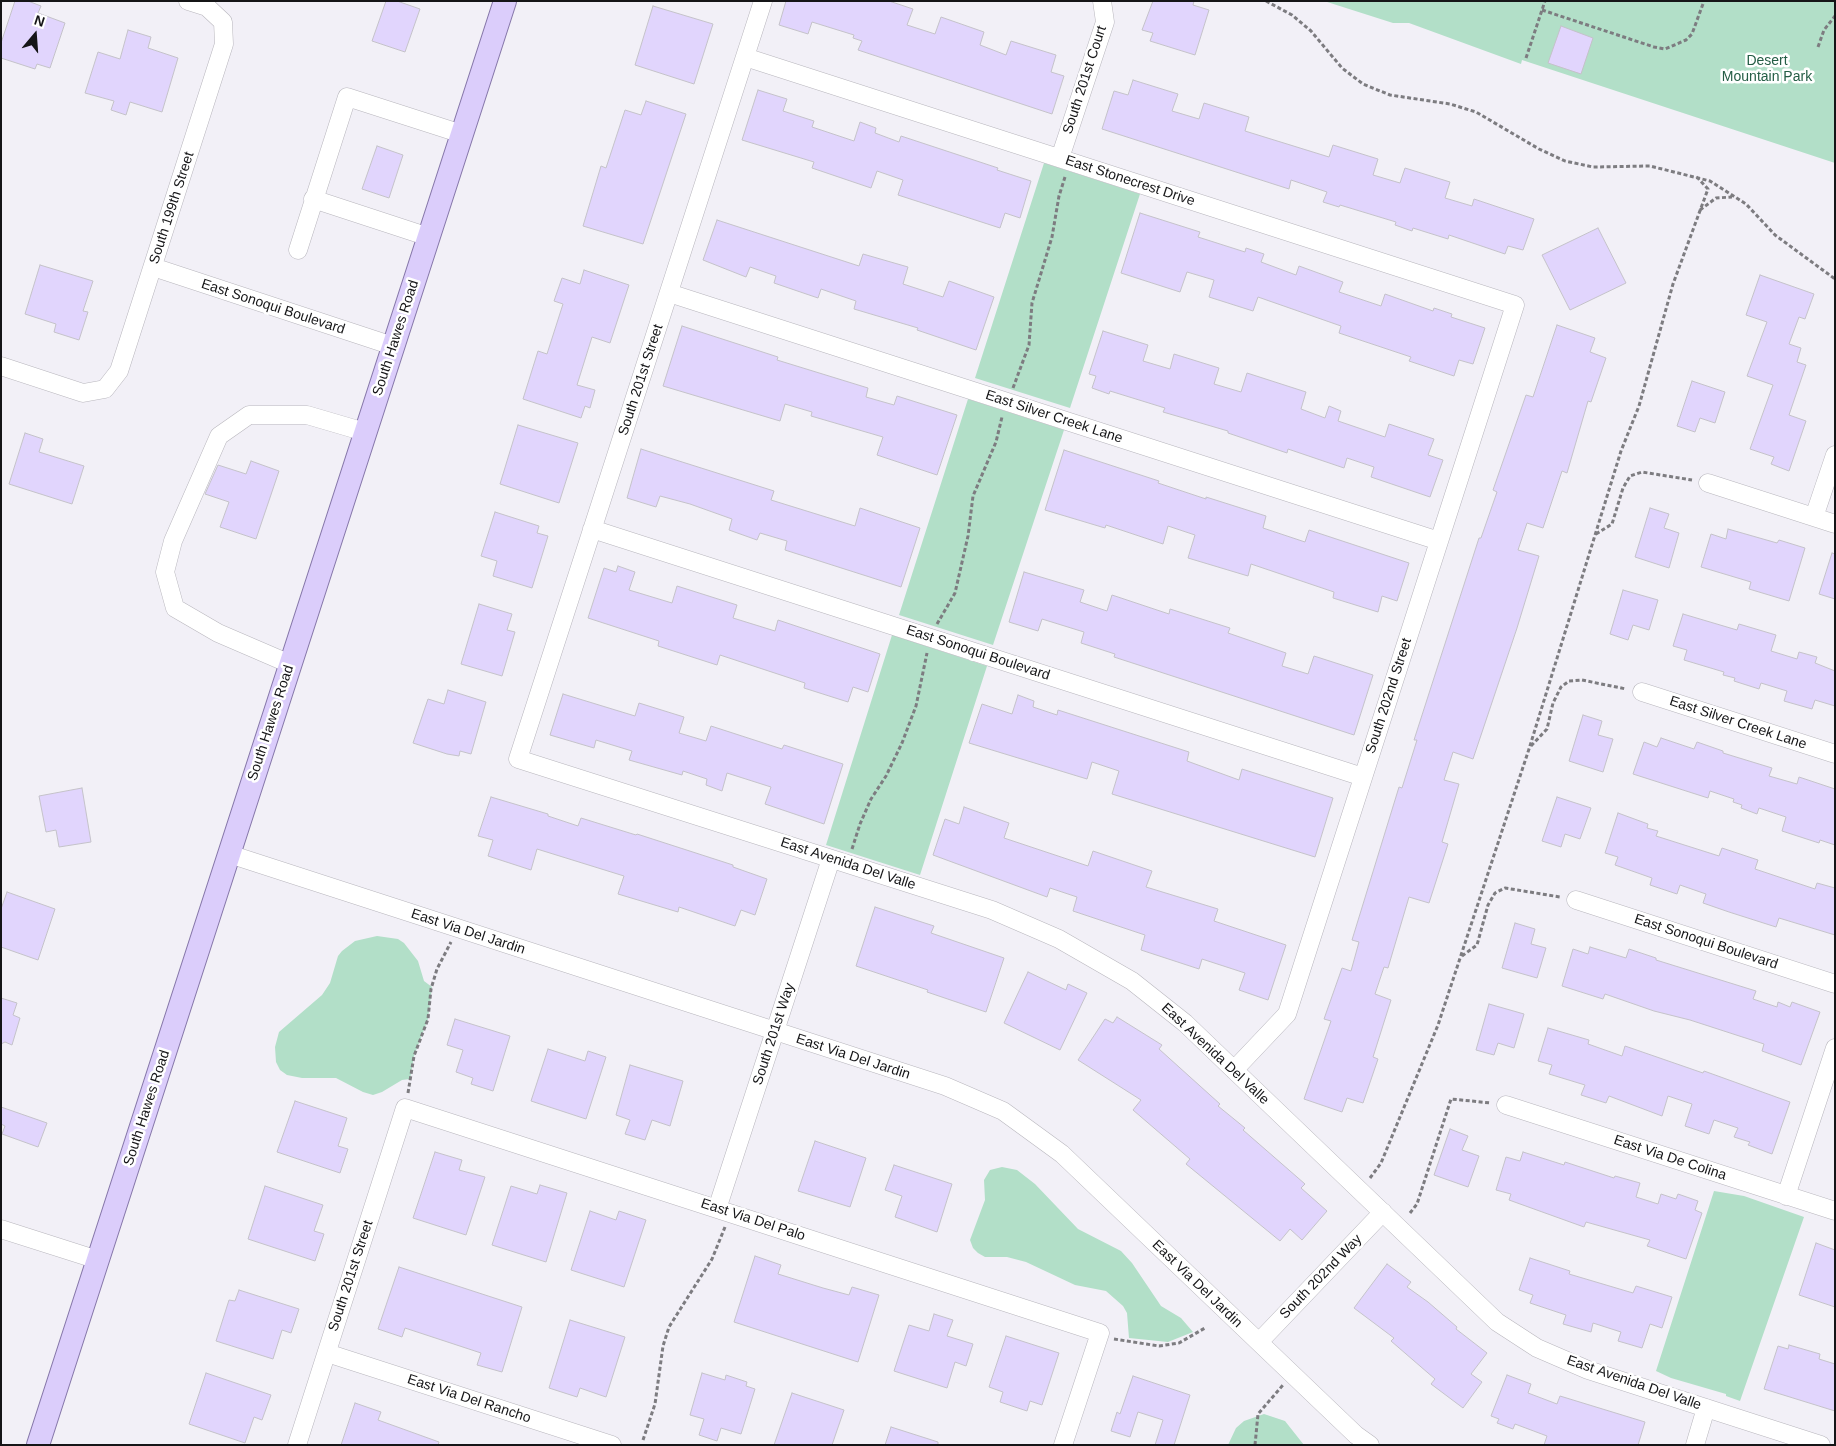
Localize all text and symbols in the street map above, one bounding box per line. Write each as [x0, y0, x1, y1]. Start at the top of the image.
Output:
north arrow [10, 10, 60, 60]
text: N [32, 12, 47, 30]
street label: South 201st Court [1060, 24, 1110, 136]
park label: Desert Mountain Park [1722, 53, 1812, 85]
street label: South 199th Street [146, 150, 198, 266]
street label: East Stonecrest Drive [1063, 152, 1197, 210]
street label: East Sonoqui Boulevard [199, 276, 347, 338]
street label: South Hawes Road [369, 278, 423, 398]
street label: South 201st Street [615, 322, 667, 438]
street label: East Silver Creek Lane [983, 387, 1125, 447]
street label: East Sonoqui Boulevard [904, 622, 1052, 684]
street label: South 202nd Street [1362, 636, 1416, 756]
street label: South Hawes Road [244, 663, 298, 783]
street label: East Silver Creek Lane [1667, 693, 1809, 753]
street label: East Avenida Del Valle [778, 834, 918, 894]
street label: East Via Del Jardin [409, 906, 527, 958]
street label: East Sonoqui Boulevard [1632, 911, 1780, 973]
street label: South 201st Way [750, 981, 798, 1087]
street label: East Avenida Del Valle [1158, 1000, 1272, 1108]
street label: East Via Del Jardin [794, 1031, 912, 1083]
street label: South Hawes Road [120, 1048, 174, 1168]
street label: East Via De Colina [1612, 1132, 1728, 1184]
street label: East Via Del Palo [699, 1195, 807, 1245]
street label: South 201st Street [325, 1218, 377, 1334]
street label: South 202nd Way [1276, 1231, 1366, 1323]
street label: East Via Del Jardin [1148, 1237, 1246, 1331]
street label: East Avenida Del Valle [1565, 1352, 1703, 1414]
street label: East Via Del Rancho [405, 1371, 533, 1427]

